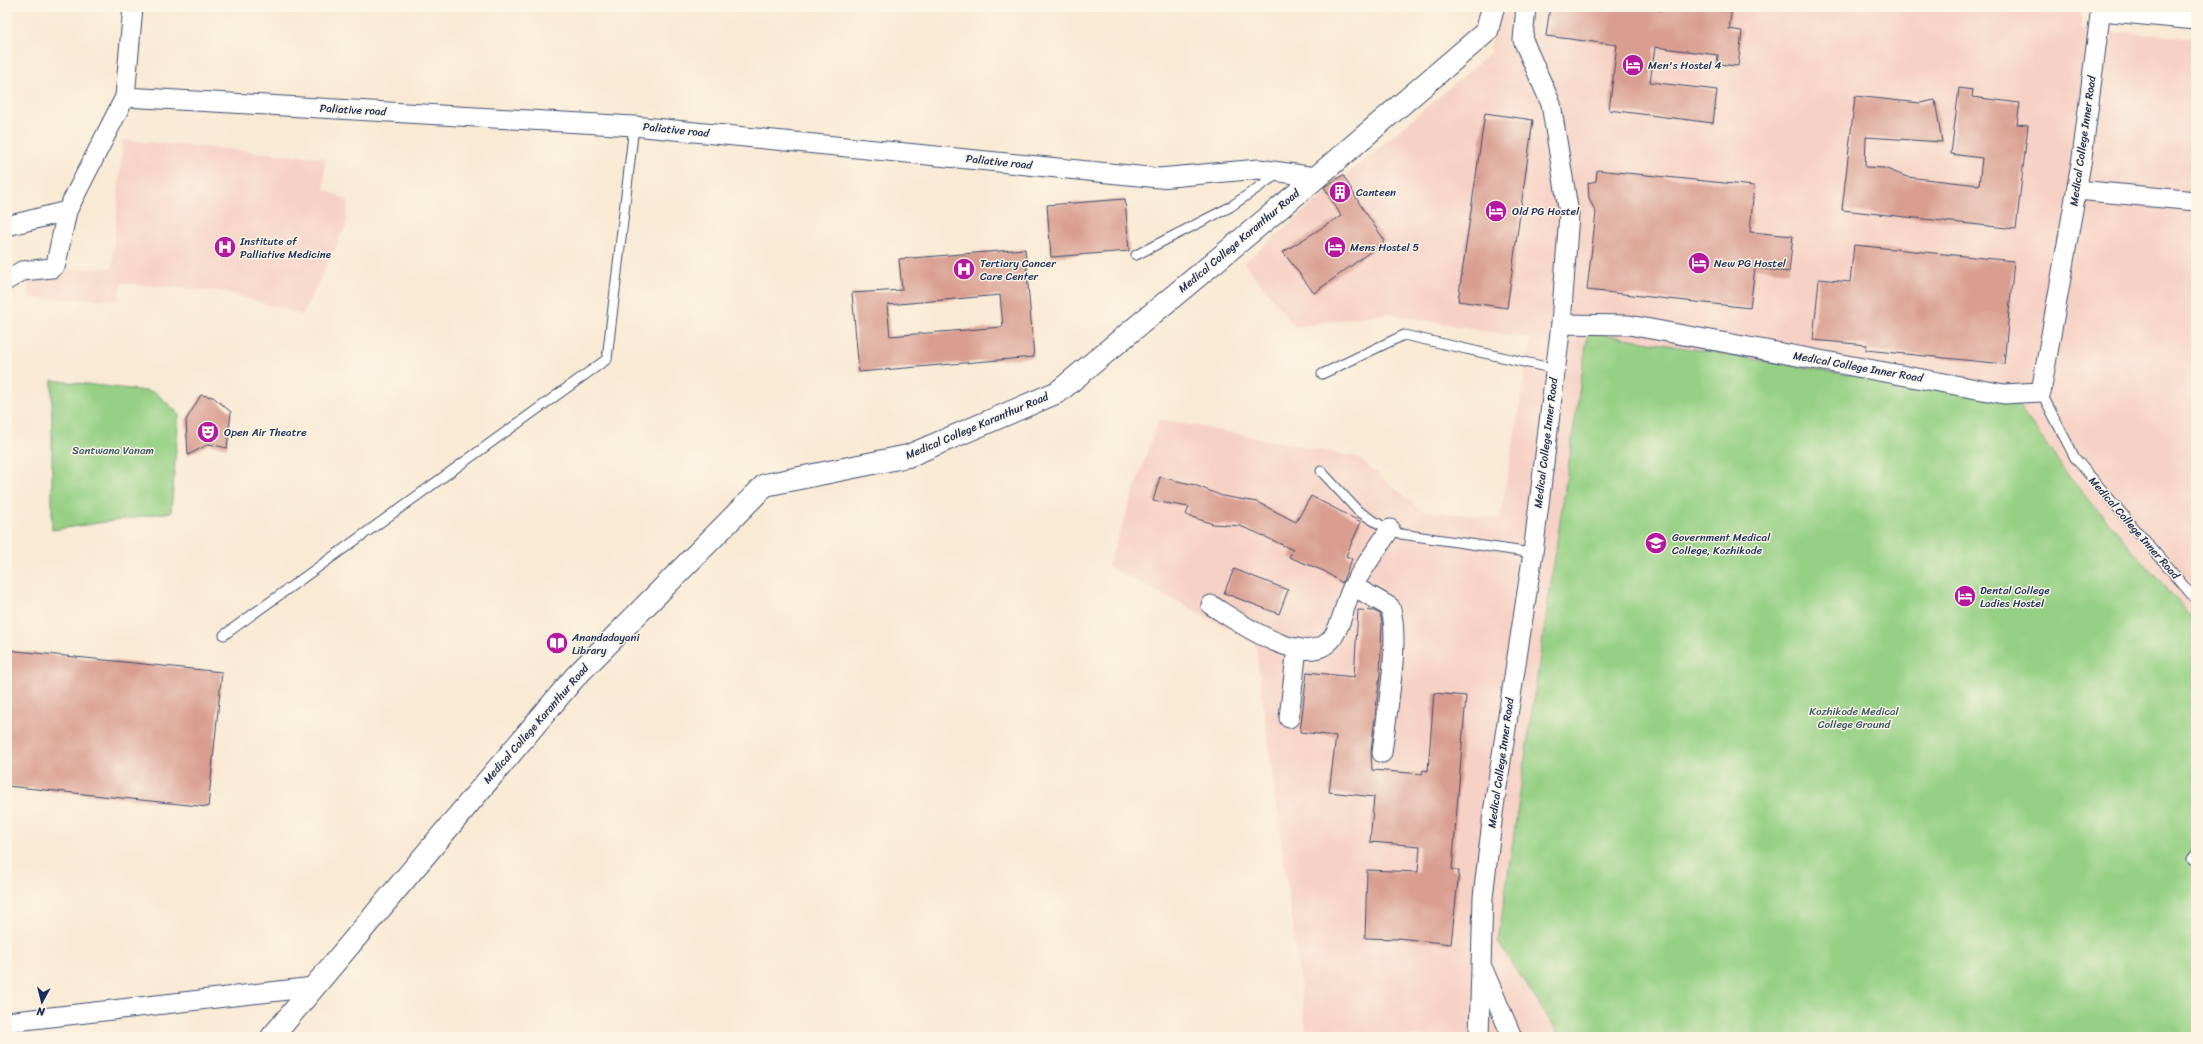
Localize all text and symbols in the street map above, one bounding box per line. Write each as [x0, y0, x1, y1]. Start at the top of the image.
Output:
hotel icon: Men's Hostel 4 [1620, 52, 1646, 78]
place label: Men's Hostel 4 [1648, 56, 1722, 75]
street label: Medical College Inner Road [2064, 73, 2102, 207]
street label: Paliative road [319, 99, 388, 121]
street label: Paliative road [642, 117, 711, 143]
street label: Paliative road [965, 149, 1034, 175]
building icon: Canteen [1327, 179, 1353, 205]
place label: Canteen [1356, 183, 1396, 202]
street label: Medical College Karanthur Road [1174, 184, 1305, 298]
hotel icon: Old PG Hostel [1483, 198, 1509, 224]
place label: Old PG Hostel [1512, 202, 1580, 221]
place label: Institute of Palliative Medicine [239, 232, 332, 264]
hospital icon: Institute of Palliative Medicine [212, 234, 238, 260]
hotel icon: Mens Hostel 5 [1322, 234, 1348, 260]
place label: Mens Hostel 5 [1350, 238, 1419, 257]
hotel icon: New PG Hostel [1686, 250, 1712, 276]
place label: Tertiary Cancer Care Center [980, 254, 1057, 286]
place label: New PG Hostel [1714, 254, 1787, 273]
hospital icon: Tertiary Cancer Care Center [951, 256, 977, 282]
street label: Medical College Inner Road [1792, 346, 1926, 388]
street label: Medical College Inner Road [1529, 375, 1564, 509]
street label: Medical College Karanthur Road [903, 387, 1053, 465]
theatre icon: Open Air Theatre [195, 419, 221, 445]
place label: Open Air Theatre [224, 423, 307, 442]
park label: Santwana Vanam [72, 441, 154, 460]
street label: Medical College Inner Road [2084, 472, 2185, 585]
place label: Government Medical College, Kozhikode [1672, 528, 1771, 560]
school or university icon: Government Medical College, Kozhikode [1643, 530, 1669, 556]
place label: Dental College Ladies Hostel [1980, 581, 2050, 613]
hotel icon: Dental College Ladies Hostel [1952, 583, 1978, 609]
place label: Anandadayani Library [571, 628, 640, 660]
library icon: Anandadayani Library [544, 630, 570, 656]
street label: Medical College Karanthur Road [478, 659, 594, 788]
street label: Medical College Inner Road [1482, 695, 1520, 829]
park label: Kozhikode Medical College Ground [1809, 702, 1900, 734]
north arrow [22, 982, 62, 1022]
text: N [36, 1001, 47, 1021]

